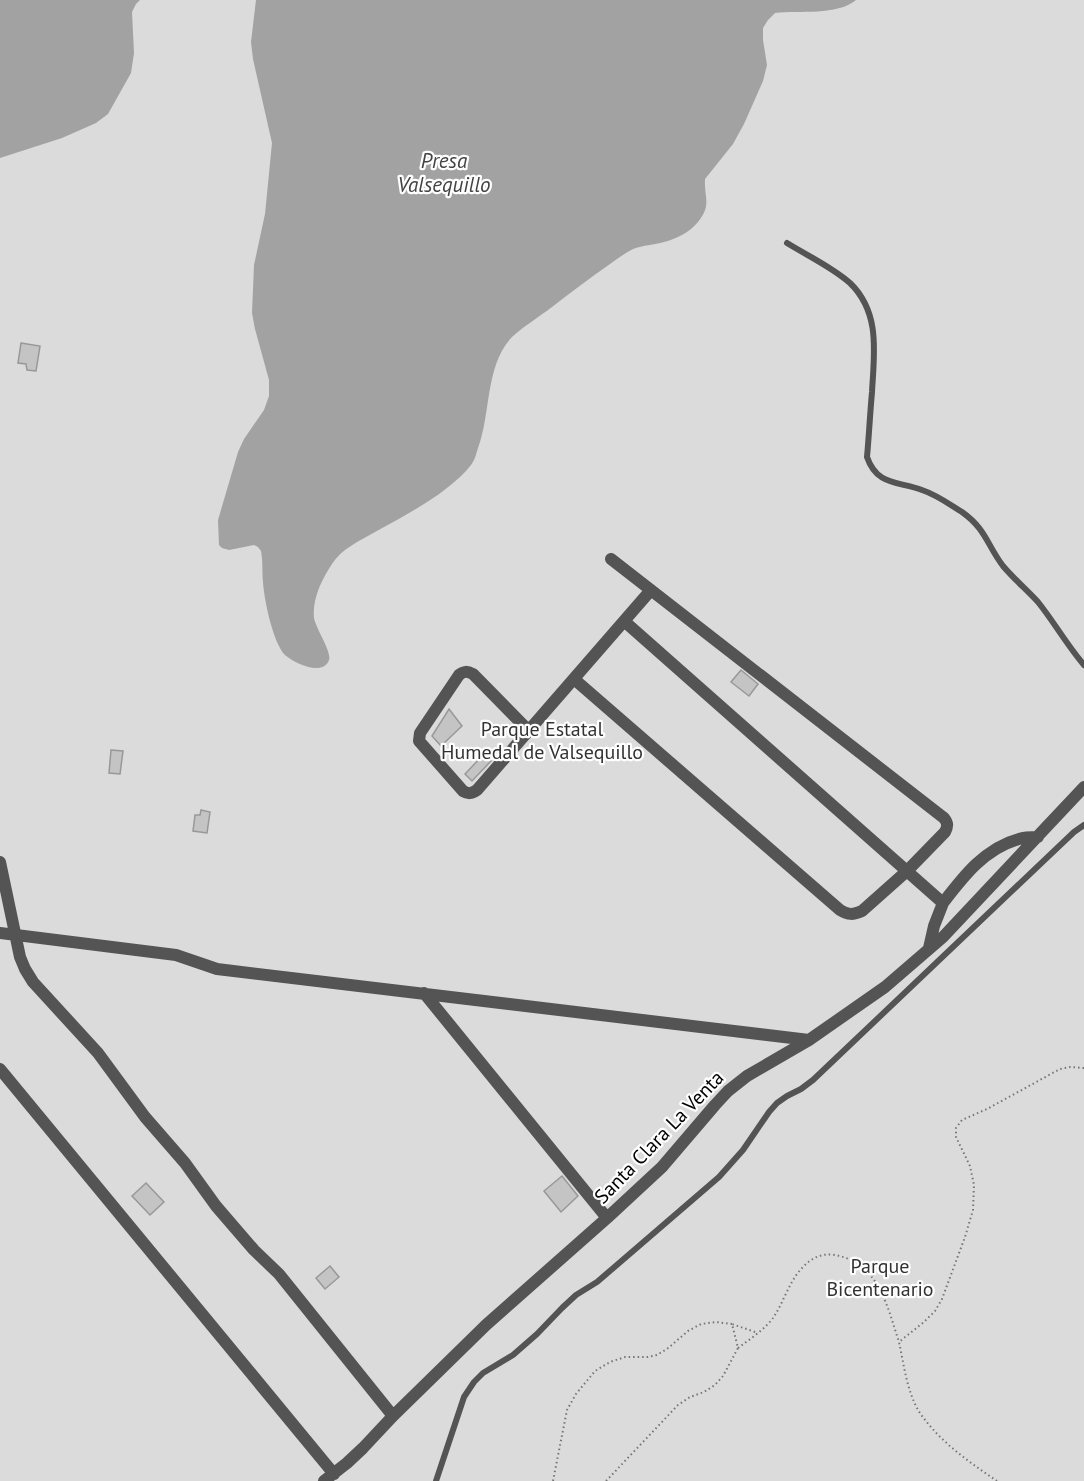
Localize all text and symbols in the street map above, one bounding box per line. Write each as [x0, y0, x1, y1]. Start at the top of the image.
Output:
water label: Presa Valsequillo [397, 147, 491, 198]
park label: Parque Estatal Humedal de Valsequillo [441, 716, 643, 765]
street label: Santa Clara La Venta [589, 1065, 729, 1209]
park label: Parque Bicentenario [826, 1253, 934, 1302]

